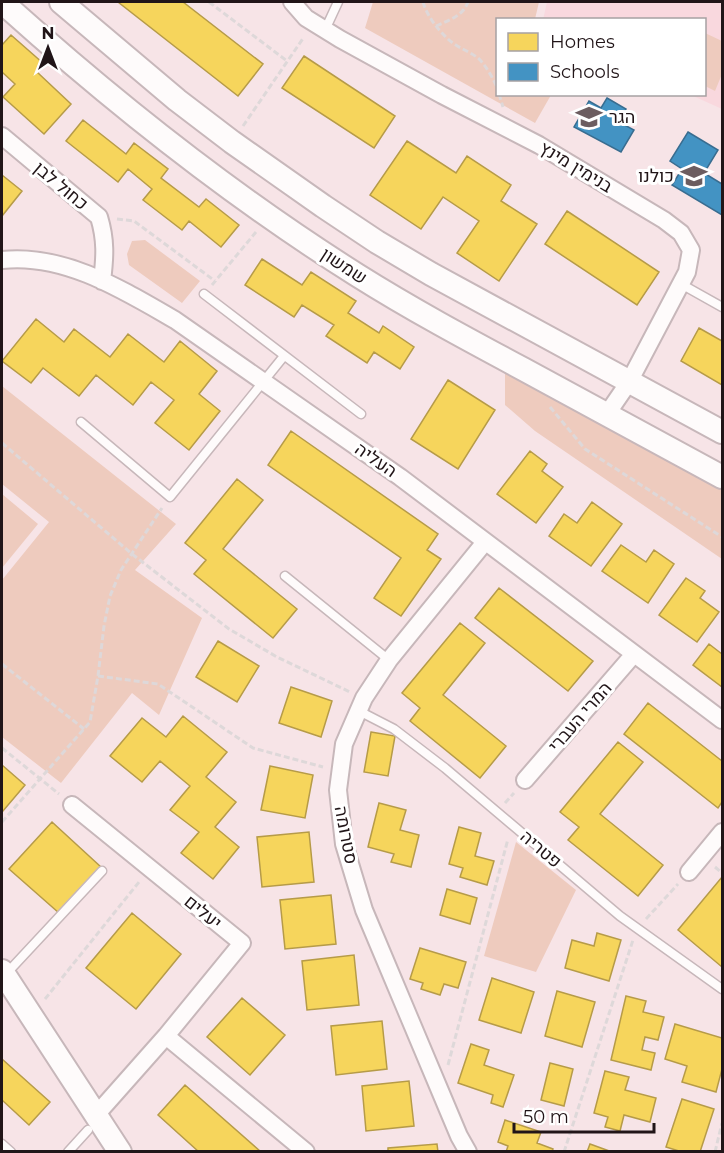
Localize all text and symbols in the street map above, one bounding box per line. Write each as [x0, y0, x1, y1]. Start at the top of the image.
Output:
north arrow [18, 18, 78, 78]
legend [496, 18, 706, 96]
text: N [42, 24, 54, 43]
text: Homes [550, 31, 615, 53]
text: Schools [550, 61, 620, 83]
school or university icon: הגר [574, 102, 604, 132]
place label: הגר [609, 106, 635, 128]
street label: בנימין מינץ [536, 137, 617, 198]
street label: כחול לבן [29, 157, 93, 215]
school or university icon: כולנו [679, 161, 709, 191]
place label: כולנו [638, 165, 674, 187]
street label: שמשון [317, 243, 371, 289]
street label: העליה [351, 438, 401, 482]
street label: המרי העברי [544, 677, 616, 757]
street label: סטרומה [330, 804, 362, 866]
street label: פטריה [516, 825, 566, 873]
street label: יעלים [180, 890, 226, 934]
scale bar [514, 1096, 654, 1134]
text: 50 m [523, 1106, 569, 1128]

